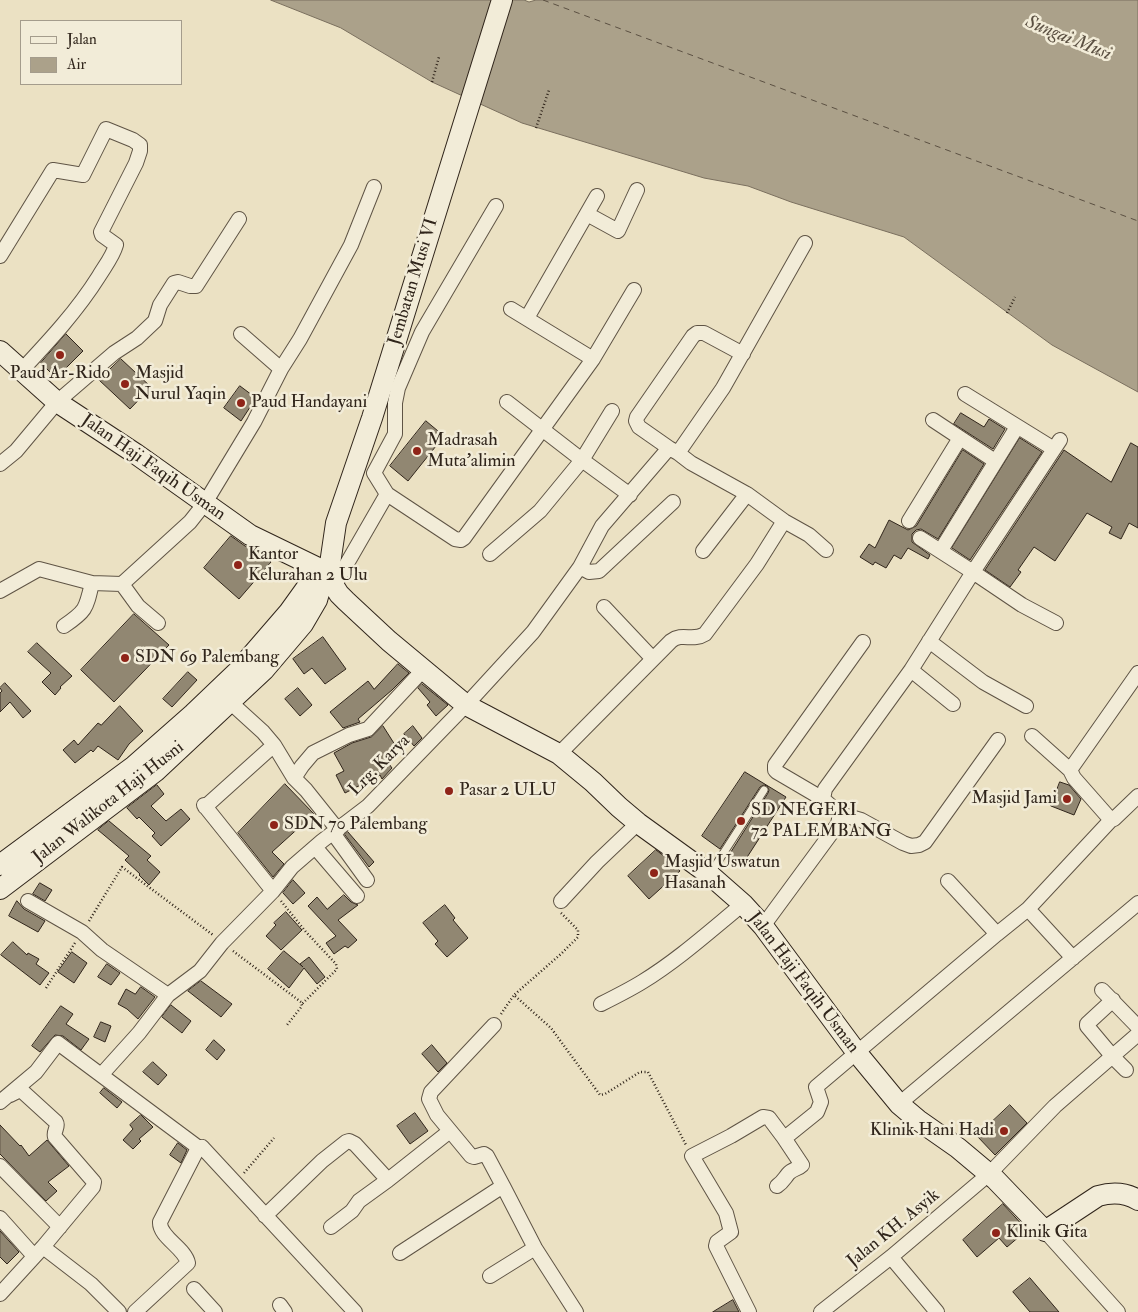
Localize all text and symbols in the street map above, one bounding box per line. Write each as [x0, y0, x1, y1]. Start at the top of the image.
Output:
water label: Sungai Musi [1022, 11, 1114, 67]
legend [20, 20, 182, 85]
text: Jalan [67, 30, 97, 49]
text: Air [67, 55, 86, 74]
street label: Jembatan Musi VI [384, 216, 444, 348]
marker: Paud Ar-Rido [54, 349, 66, 361]
place label: Paud Ar-Rido [10, 363, 110, 385]
place label: Masjid Nurul Yaqin [135, 363, 226, 406]
marker: Masjid Nurul Yaqin [119, 378, 131, 390]
place label: Paud Handayani [251, 392, 367, 414]
marker: Paud Handayani [235, 397, 247, 409]
street label: Jalan Haji Faqih Usman [77, 410, 229, 526]
place label: Madrasah Muta'alimin [427, 430, 516, 472]
marker: Madrasah Muta'alimin [411, 445, 423, 457]
place label: Kantor Kelurahan 2 Ulu [248, 544, 368, 586]
marker: Kantor Kelurahan 2 Ulu [232, 559, 244, 571]
place label: SDN 69 Palembang [135, 647, 279, 669]
marker: SDN 69 Palembang [119, 652, 131, 664]
street label: Lrg. Karya [345, 731, 415, 801]
street label: Jalan Walikota Haji Husni [29, 737, 189, 869]
place label: Pasar 2 ULU [459, 780, 556, 802]
marker: Pasar 2 ULU [443, 785, 455, 797]
place label: Masjid Jami [972, 788, 1057, 810]
marker: Masjid Jami [1061, 793, 1073, 805]
place label: SD NEGERI 72 PALEMBANG [751, 800, 891, 842]
place label: SDN 70 Palembang [284, 814, 427, 836]
marker: SD NEGERI 72 PALEMBANG [735, 815, 747, 827]
marker: SDN 70 Palembang [268, 819, 280, 831]
place label: Masjid Uswatun Hasanah [664, 852, 780, 894]
marker: Masjid Uswatun Hasanah [648, 867, 660, 879]
street label: Jalan Haji Faqih Usman [743, 908, 863, 1058]
place label: Klinik Hani Hadi [870, 1120, 994, 1142]
marker: Klinik Hani Hadi [998, 1125, 1010, 1137]
street label: Jalan KH. Asyik [843, 1185, 945, 1273]
place label: Klinik Gita [1006, 1222, 1088, 1244]
marker: Klinik Gita [990, 1227, 1002, 1239]

